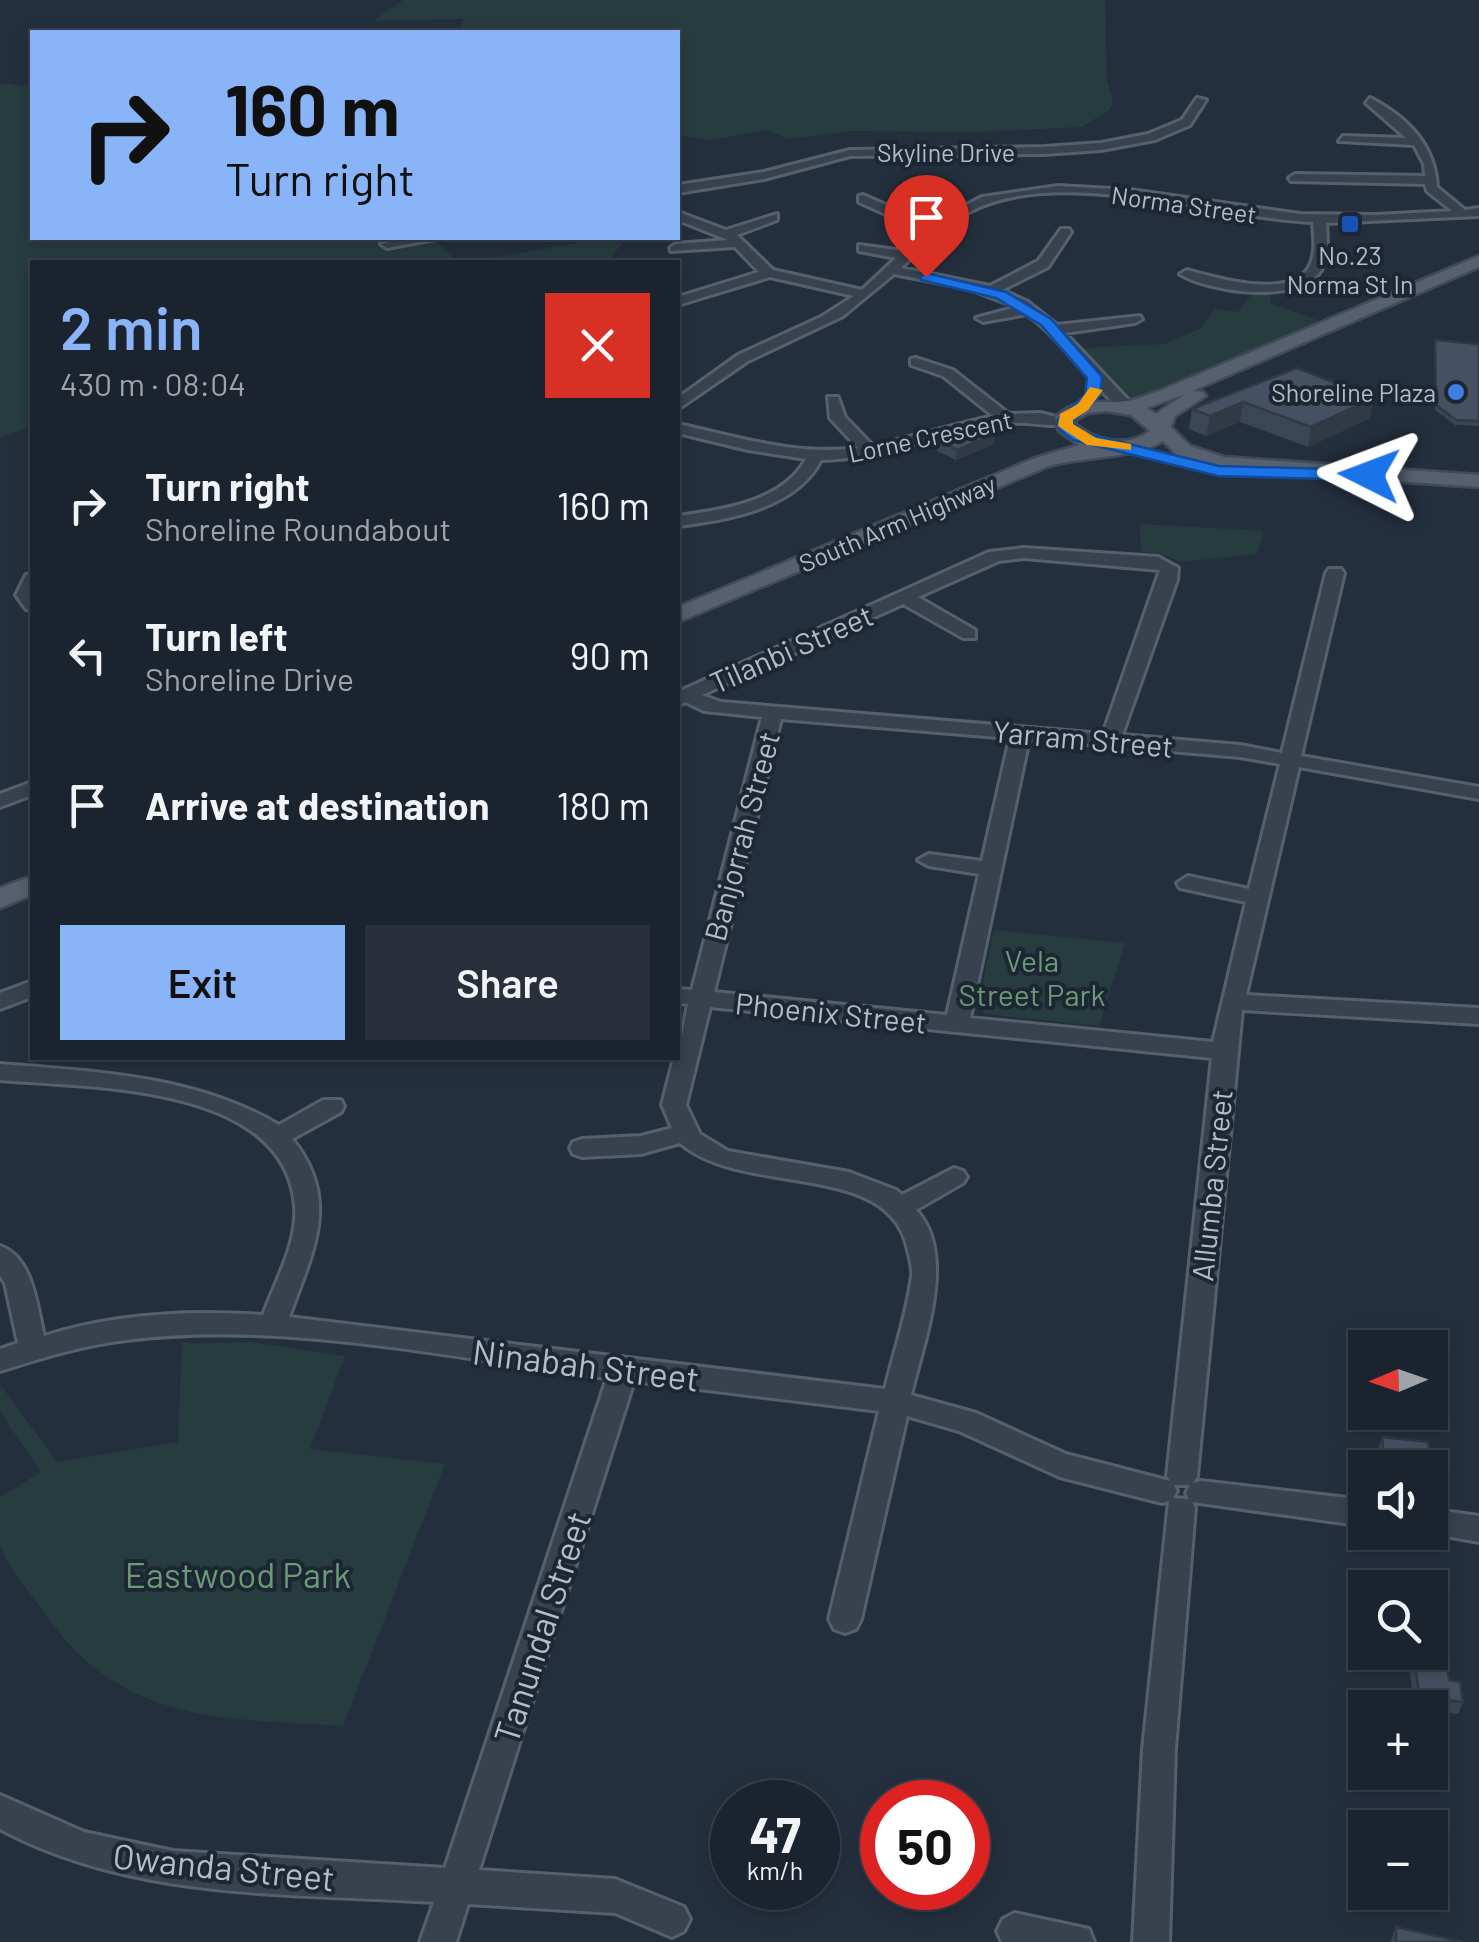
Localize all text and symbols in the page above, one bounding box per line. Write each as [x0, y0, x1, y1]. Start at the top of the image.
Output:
text: 160 m [225, 66, 400, 150]
icon: right [60, 70, 190, 200]
street label: Skyline Drive [877, 137, 1015, 167]
text: Turn right [225, 151, 415, 205]
pin [884, 175, 969, 278]
street label: Norma Street [1109, 179, 1259, 229]
icon: arrive [899, 190, 954, 245]
marker: No.23 Norma St In [1339, 213, 1361, 235]
place label: No.23 Norma St In [1287, 240, 1413, 299]
text: 2 min [60, 290, 203, 362]
button: close [545, 293, 650, 398]
text: 430 m · 08:04 [60, 364, 246, 402]
place label: Shoreline Plaza [1271, 377, 1436, 407]
marker: Shoreline Plaza [1445, 381, 1467, 403]
street label: Lorne Crescent [845, 404, 1015, 468]
position arrow [1317, 423, 1421, 527]
text: Turn right [145, 463, 310, 509]
street label: South Arm Highway [794, 468, 1000, 578]
icon: right [60, 478, 115, 533]
text: 160 m [557, 482, 650, 528]
text: Shoreline Roundabout [145, 509, 451, 547]
street label: Tilanbi Street [704, 596, 878, 700]
text: Turn left [145, 613, 288, 659]
icon: left [60, 628, 115, 683]
text: 90 m [570, 632, 650, 678]
text: Shoreline Drive [145, 659, 354, 697]
street label: Yarram Street [991, 712, 1175, 764]
street label: Banjorrah Street [696, 727, 786, 945]
icon: arrive [60, 778, 115, 833]
text: Arrive at destination [145, 782, 490, 828]
text: 180 m [556, 782, 650, 828]
button: Exit [60, 925, 345, 1040]
button: Share [365, 925, 650, 1040]
park label: Vela Street Park [959, 942, 1105, 1012]
street label: Phoenix Street [734, 984, 928, 1040]
street label: Allumba Street [1183, 1087, 1239, 1283]
street label: Ninabah Street [470, 1329, 702, 1399]
north arrow [1348, 1330, 1448, 1430]
map controls [1348, 1330, 1448, 1910]
button: sound [1348, 1450, 1448, 1550]
street label: Tanundal Street [484, 1506, 598, 1748]
park label: Eastwood Park [125, 1553, 351, 1595]
button: search [1348, 1570, 1448, 1670]
button: + [1348, 1690, 1448, 1790]
speed limit sign: 50 [860, 1780, 990, 1910]
text: 47 [749, 1803, 801, 1863]
button: − [1348, 1810, 1448, 1910]
street label: Owanda Street [111, 1833, 337, 1899]
text: km/h [747, 1855, 803, 1885]

